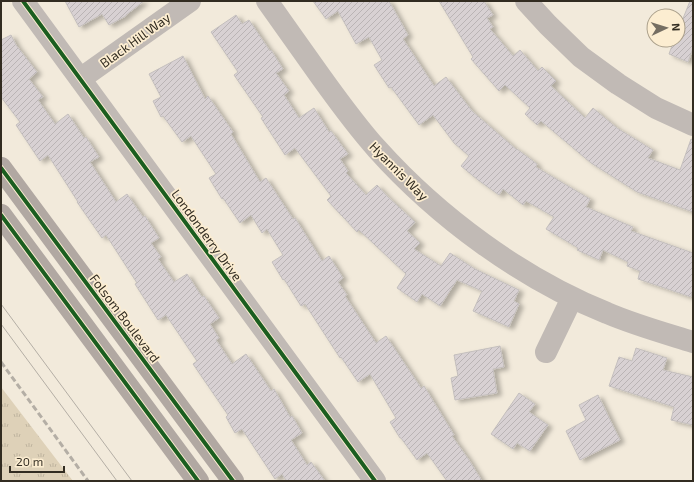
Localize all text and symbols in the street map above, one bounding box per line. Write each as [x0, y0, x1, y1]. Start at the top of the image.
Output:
north arrow [646, 8, 686, 48]
street label: Black Hill Way [97, 9, 173, 71]
text: N [670, 23, 683, 32]
street label: Hyannis Way [366, 138, 432, 204]
street label: Londonderry Drive [168, 186, 246, 284]
street label: Folsom Boulevard [87, 271, 163, 365]
scale bar [10, 448, 64, 474]
text: 20 m [16, 454, 43, 468]

